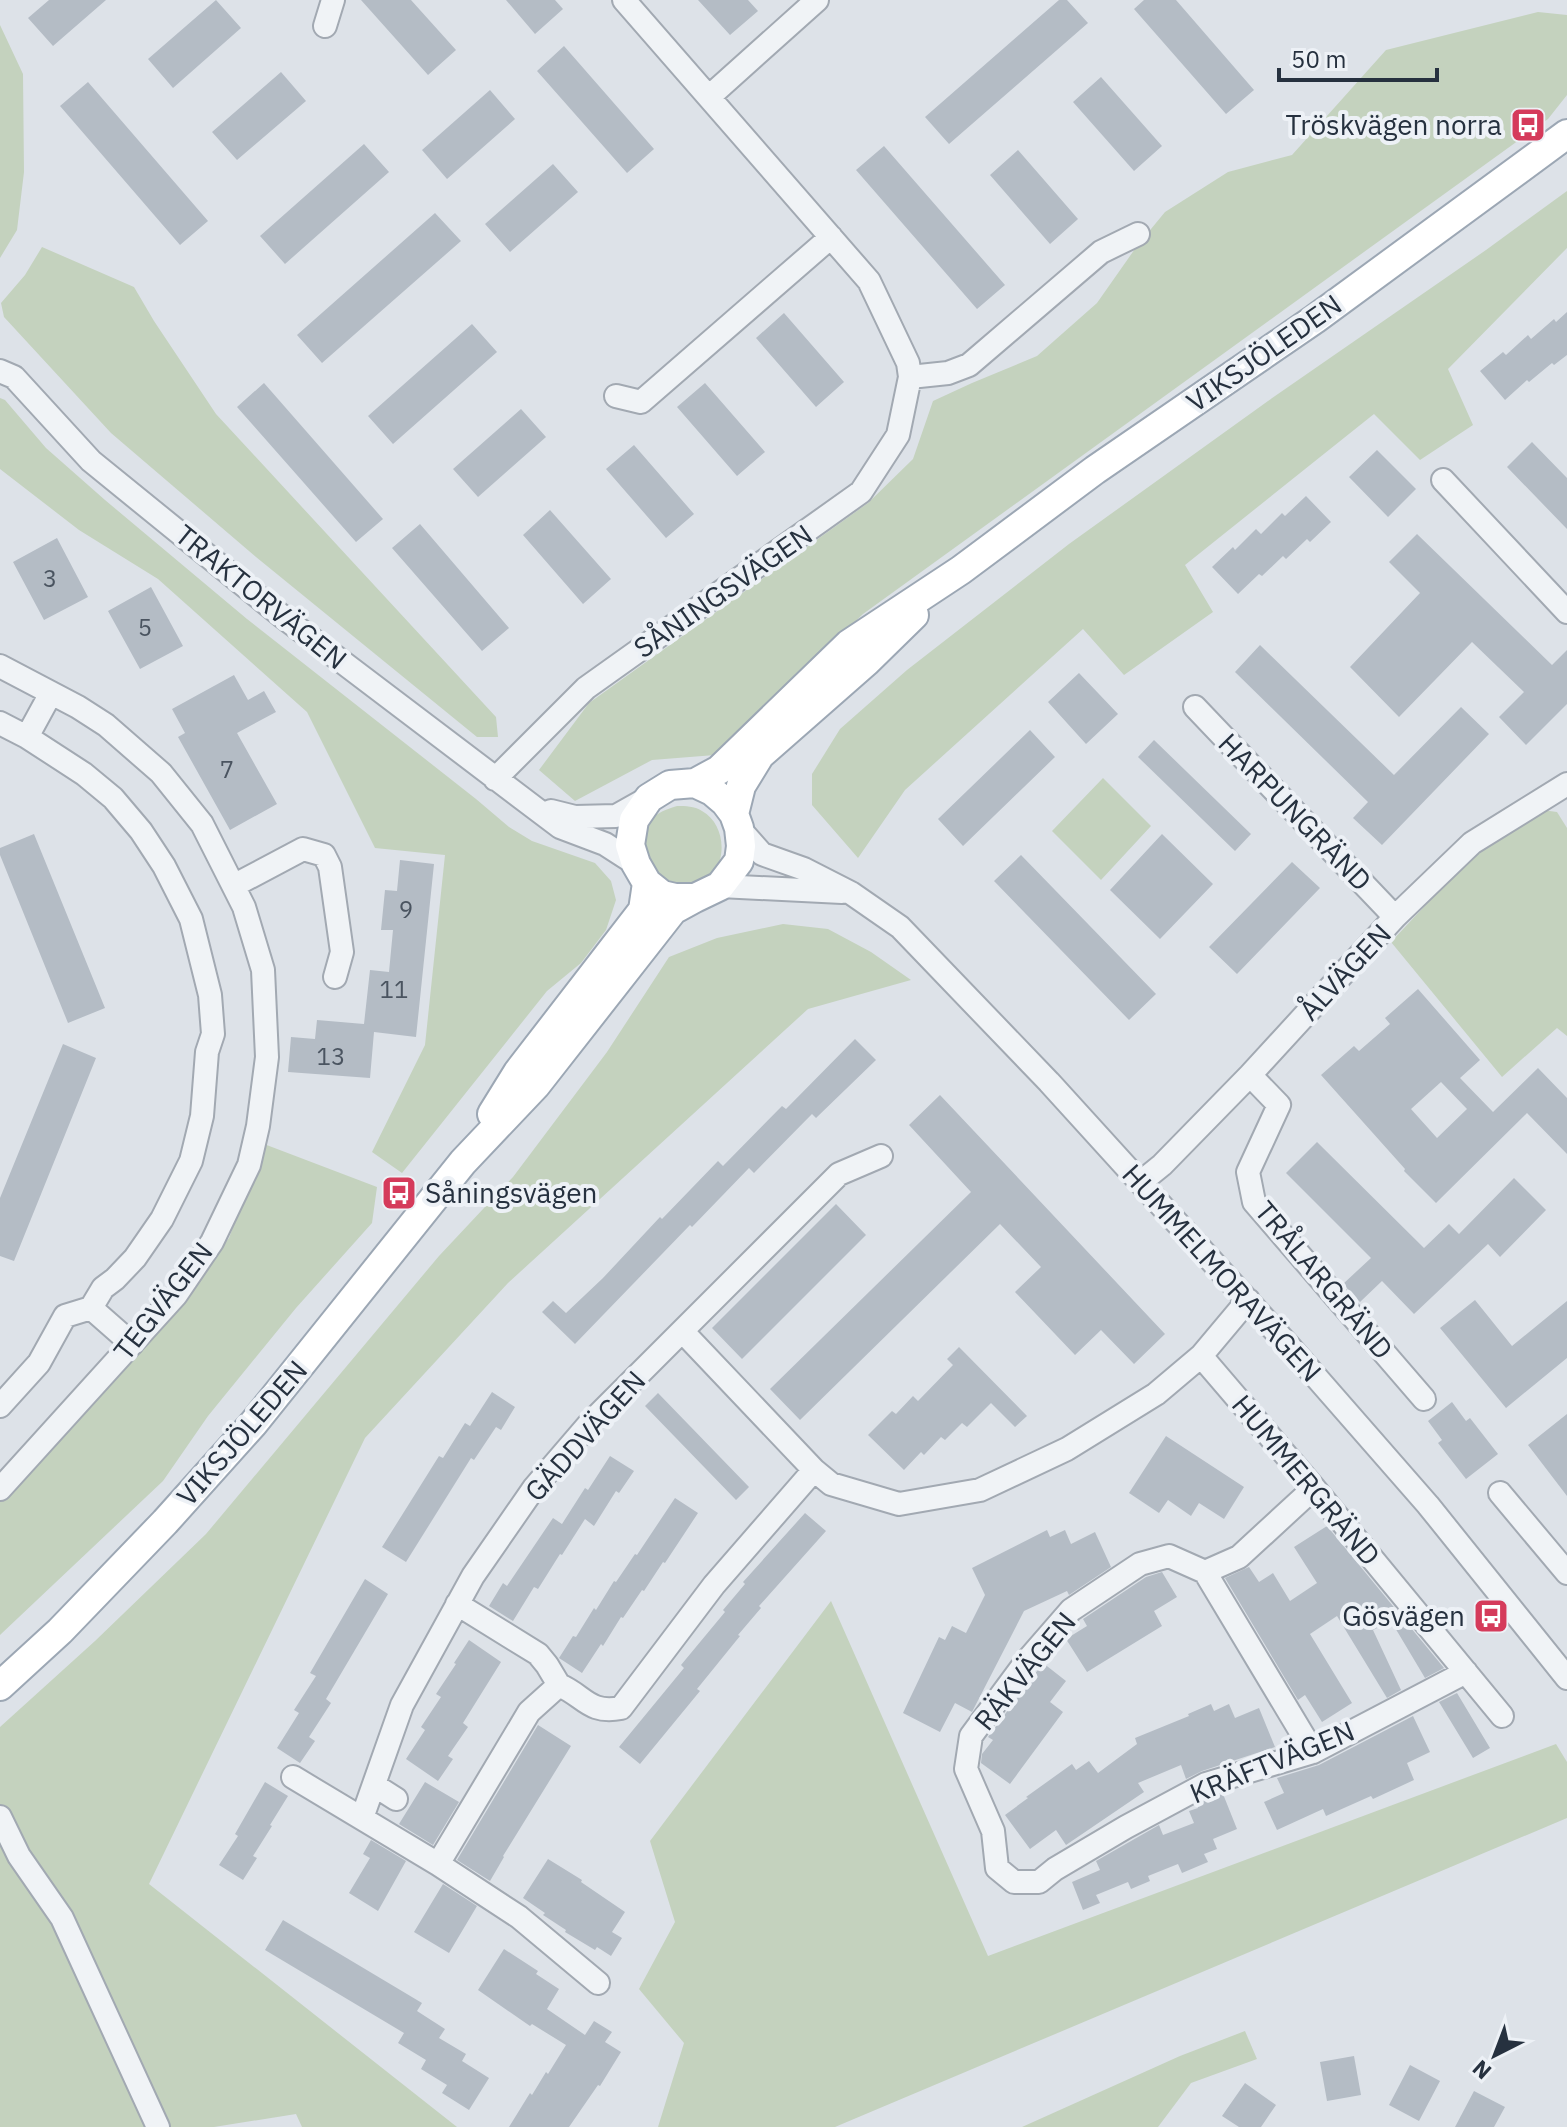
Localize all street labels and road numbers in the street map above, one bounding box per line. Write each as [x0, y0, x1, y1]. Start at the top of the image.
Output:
street label: VIKSJÖLEDEN [1179, 285, 1349, 420]
street label: SÅNINGSVÄGEN [626, 515, 819, 666]
street label: TRAKTORVÄGEN [168, 516, 355, 677]
street label: HARPUNGRÄND [1211, 725, 1380, 898]
street label: ÅLVÄGEN [1290, 915, 1399, 1028]
street label: HUMMELMORAVÄGEN [1115, 1156, 1330, 1389]
street label: TRÅLARGRÄND [1247, 1193, 1402, 1367]
street label: TEGVÄGEN [105, 1234, 220, 1367]
street label: VIKSJÖLEDEN [168, 1352, 315, 1513]
street label: GÄDDVÄGEN [516, 1362, 653, 1509]
street label: HUMMERGRÄND [1224, 1387, 1389, 1573]
street label: RÄKVÄGEN [965, 1604, 1084, 1738]
street label: KRÄFTVÄGEN [1184, 1712, 1360, 1811]

